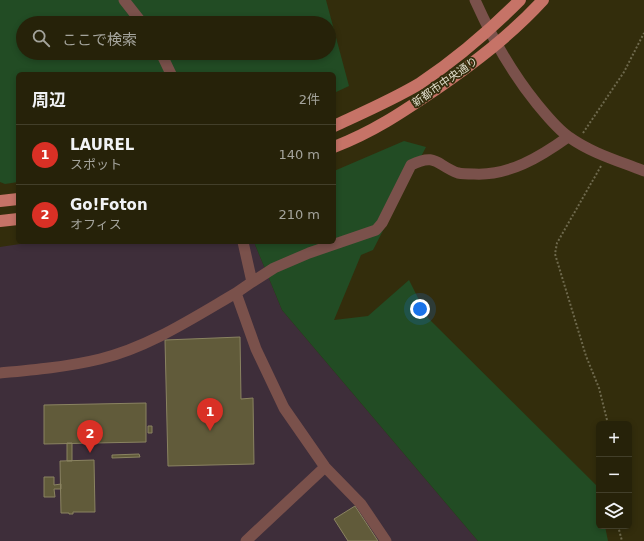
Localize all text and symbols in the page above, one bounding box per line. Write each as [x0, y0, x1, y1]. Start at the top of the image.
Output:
search box [16, 16, 336, 60]
icon: search [30, 27, 52, 49]
text: ここで検索 [62, 31, 137, 49]
street label: 新都市中央通り [410, 55, 480, 109]
text: 周辺 [32, 90, 66, 110]
text: 2件 [299, 92, 320, 107]
text: LAUREL [70, 136, 134, 154]
text: 1 [40, 147, 50, 162]
text: 140 m [278, 147, 320, 162]
text: スポット [70, 157, 122, 172]
text: Go!Foton [70, 196, 148, 214]
text: 2 [40, 207, 50, 222]
text: 210 m [278, 207, 320, 222]
text: オフィス [70, 217, 122, 232]
your location [410, 299, 430, 319]
pin: 1 [197, 398, 223, 431]
pin: 2 [77, 420, 103, 453]
map controls [596, 421, 632, 529]
button: + [596, 421, 632, 457]
button: − [596, 457, 632, 493]
button: layers [596, 493, 632, 529]

